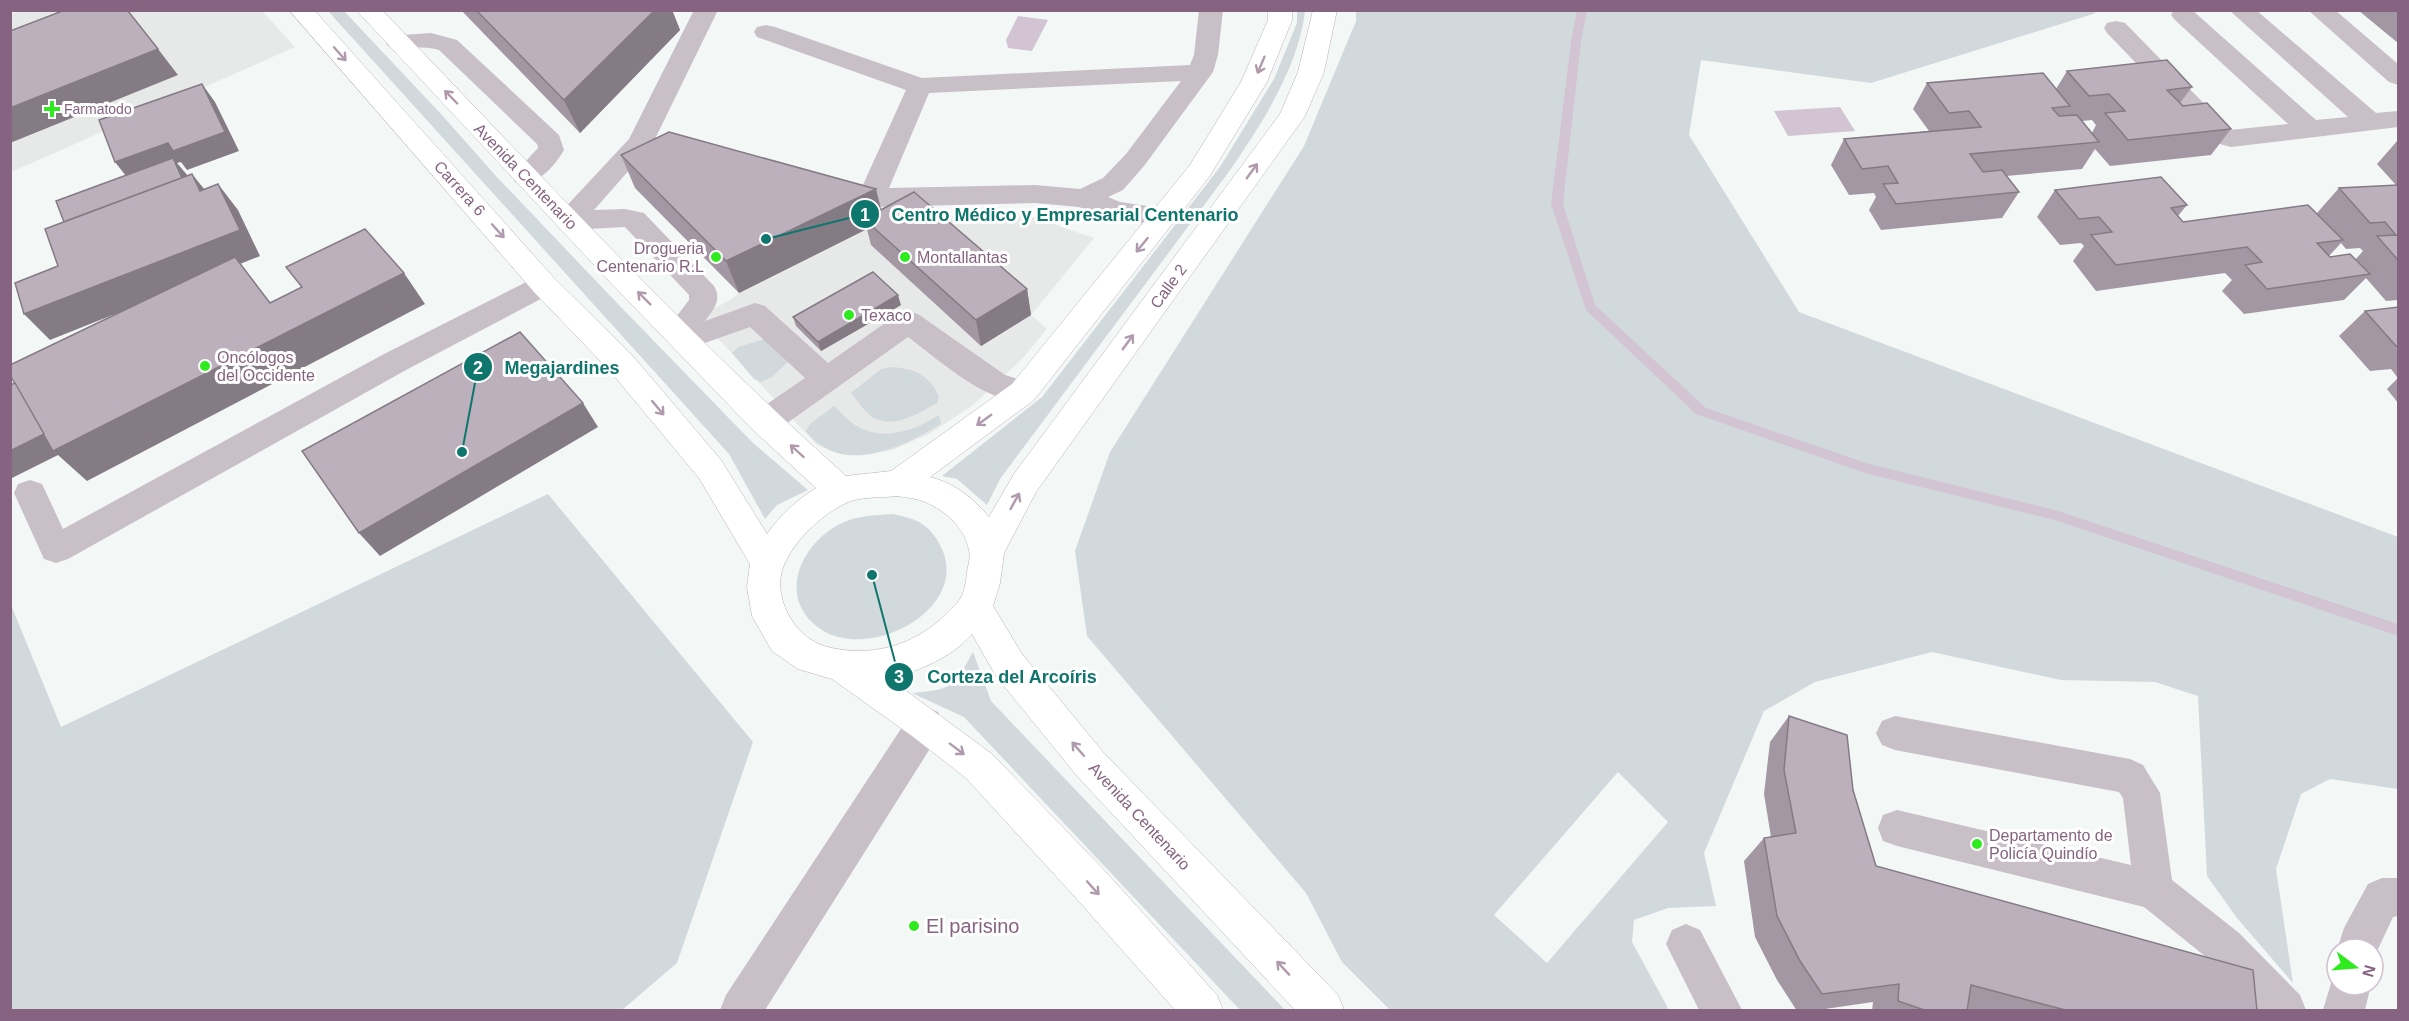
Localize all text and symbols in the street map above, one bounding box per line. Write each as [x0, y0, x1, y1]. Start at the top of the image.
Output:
one-way arrow [333, 46, 347, 61]
one-way arrow [1255, 55, 1266, 74]
one-way arrow [444, 90, 458, 105]
place label: Farmatodo [64, 101, 132, 117]
marker: Farmatodo [45, 102, 59, 116]
street label: Avenida Centenario [471, 120, 581, 233]
street label: Carrera 6 [431, 158, 489, 219]
one-way arrow [1246, 164, 1258, 180]
callout: Centro Médico y Empresarial Centenario [850, 196, 1251, 232]
text: 1 [860, 205, 870, 225]
text: Centro Médico y Empresarial Centenario [891, 205, 1239, 225]
one-way arrow [491, 223, 505, 238]
one-way arrow [1135, 236, 1148, 252]
place label: Drogueria Centenario R.L [596, 240, 704, 275]
place label: Montallantas [917, 249, 1008, 266]
marker: Drogueria Centenario R.L [709, 250, 723, 264]
marker: Montallantas [898, 250, 912, 264]
street label: Calle 2 [1147, 261, 1190, 311]
one-way arrow [637, 291, 652, 306]
place label: Texaco [861, 307, 912, 324]
marker: Texaco [842, 308, 856, 322]
one-way arrow [1122, 334, 1134, 350]
place label: Oncólogos del Occidente [217, 349, 315, 384]
callout: Megajardines [463, 349, 632, 385]
text: 2 [473, 358, 483, 378]
text: Megajardines [504, 358, 620, 378]
marker: Oncólogos del Occidente [198, 359, 212, 373]
one-way arrow [652, 400, 665, 416]
one-way arrow [977, 414, 993, 426]
one-way arrow [790, 444, 805, 458]
one-way arrow [1009, 493, 1021, 510]
callout: Corteza del Arcoíris [884, 659, 1109, 695]
text: 3 [894, 667, 904, 687]
text: Corteza del Arcoíris [927, 667, 1097, 687]
one-way arrow [1071, 742, 1085, 757]
one-way arrow [949, 743, 965, 756]
street label: Avenida Centenario [1086, 759, 1194, 873]
place label: Departamento de Policía Quindío [1989, 827, 2113, 862]
marker: Departamento de Policía Quindío [1970, 837, 1984, 851]
one-way arrow [1086, 881, 1100, 896]
place label: El parisino [926, 915, 1019, 937]
marker: El parisino [907, 919, 921, 933]
north arrow [2325, 937, 2385, 997]
one-way arrow [1276, 961, 1290, 976]
text: N [2359, 963, 2379, 979]

